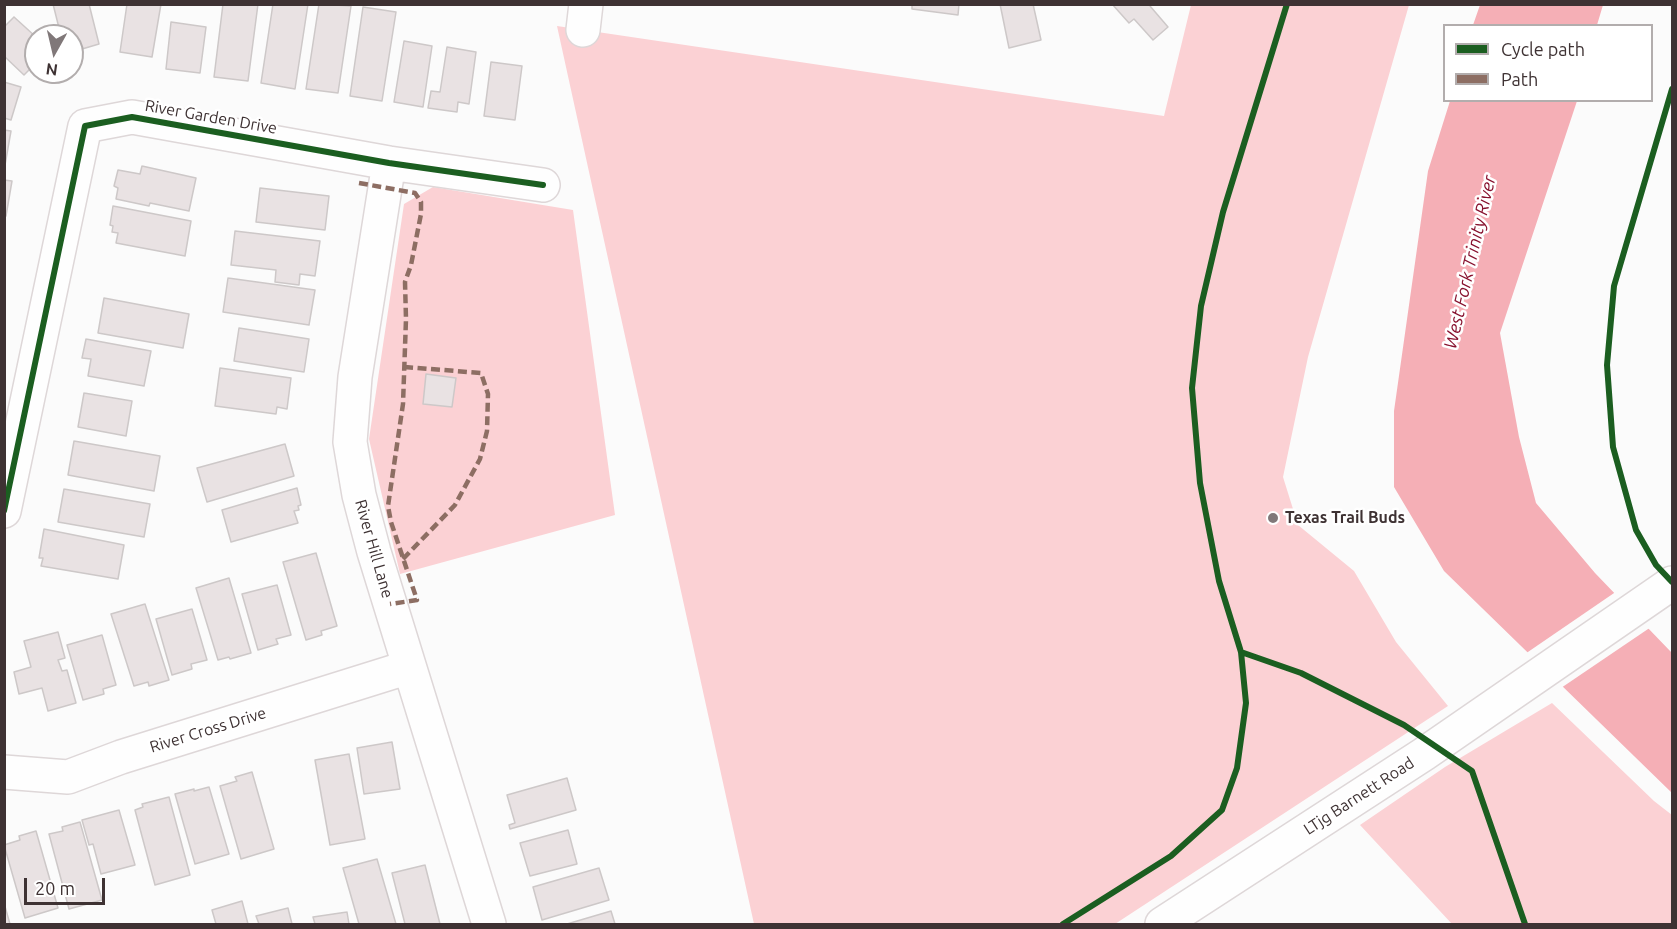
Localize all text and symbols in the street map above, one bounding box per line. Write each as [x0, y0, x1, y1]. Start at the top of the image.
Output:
north arrow [24, 24, 84, 84]
legend [1443, 24, 1653, 102]
text: Cycle path [1501, 39, 1585, 59]
text: N [45, 60, 59, 80]
text: Path [1501, 69, 1538, 89]
street label: River Garden Drive [143, 96, 279, 138]
water label: West Fork Trinity River [1440, 173, 1500, 351]
street label: River Hill Lane [351, 498, 397, 600]
place label: Texas Trail Buds [1285, 508, 1405, 528]
marker: Texas Trail Buds [1266, 511, 1280, 525]
street label: River Cross Drive [147, 703, 269, 757]
street label: LTjg Barnett Road [1300, 753, 1418, 839]
scale bar [27, 866, 108, 904]
text: 20 m [35, 878, 75, 898]

